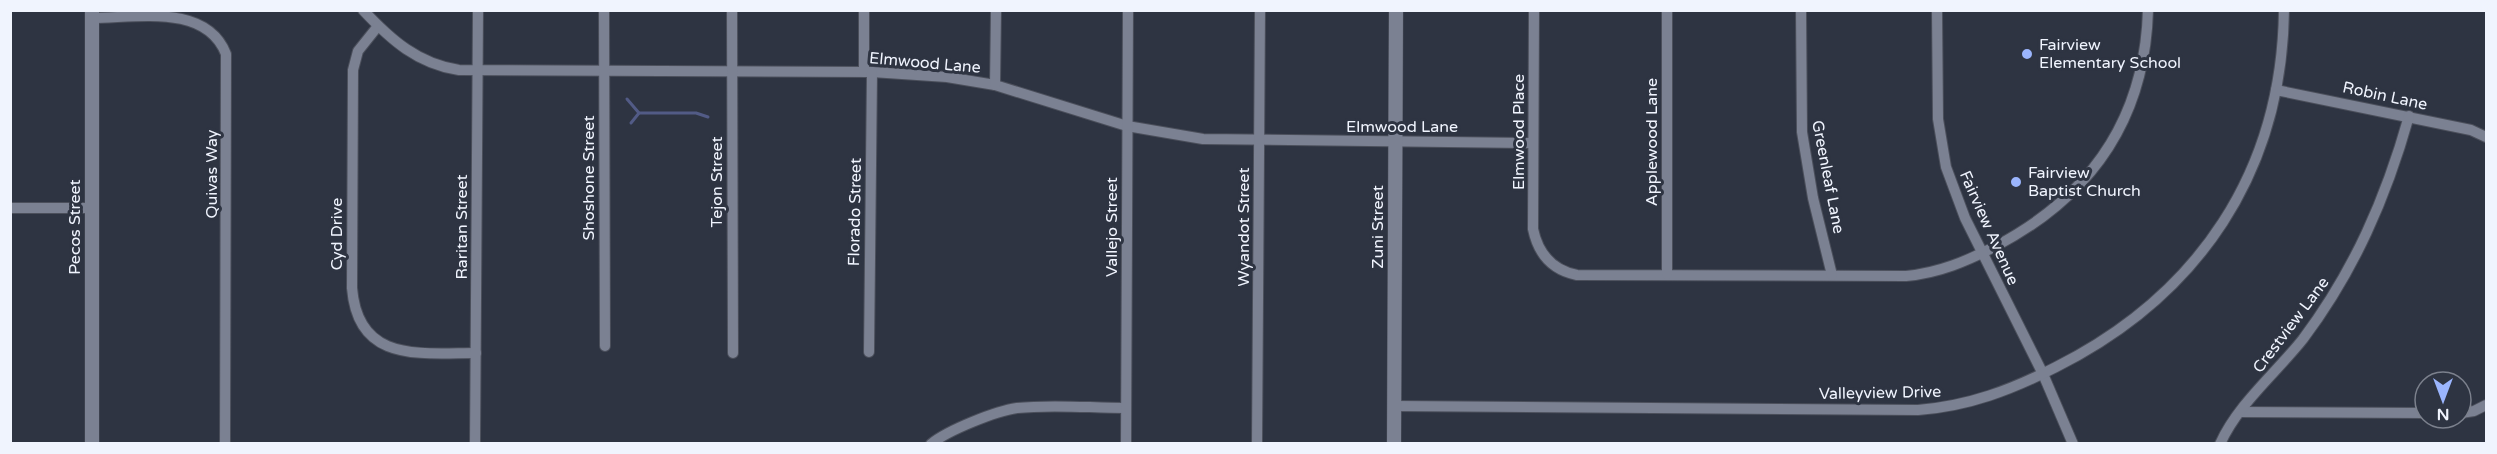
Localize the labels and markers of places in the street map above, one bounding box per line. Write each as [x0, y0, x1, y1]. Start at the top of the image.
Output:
place label: Fairview Elementary School [2039, 35, 2181, 73]
marker: Fairview Elementary School [2020, 47, 2034, 61]
place label: Fairview Baptist Church [2028, 163, 2141, 201]
marker: Fairview Baptist Church [2009, 175, 2023, 189]

